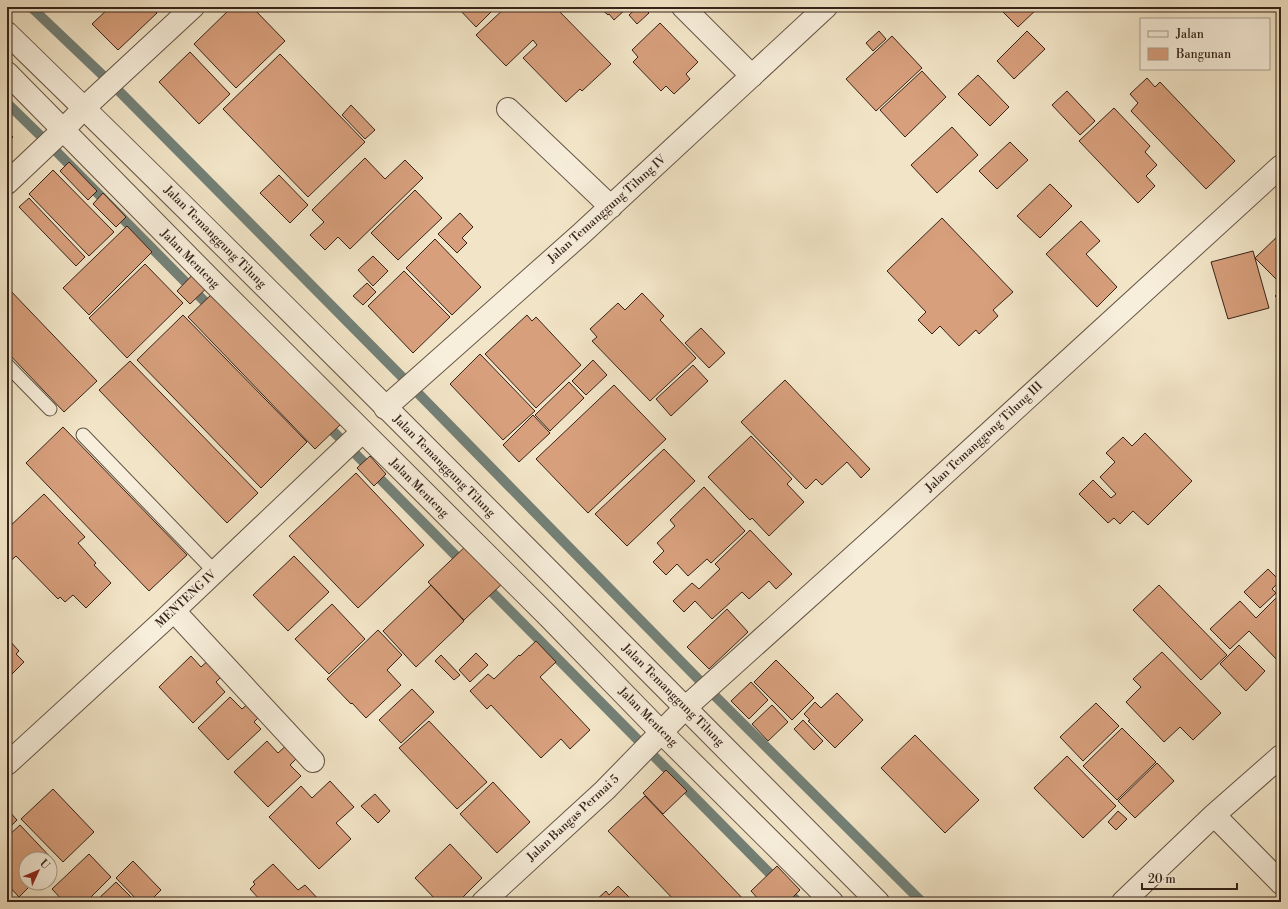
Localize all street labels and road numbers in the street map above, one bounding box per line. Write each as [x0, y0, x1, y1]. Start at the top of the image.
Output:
street label: Jalan Temanggung Tilung IV [544, 152, 670, 267]
street label: Jalan Temanggung Tilung [160, 182, 270, 292]
street label: Jalan Menteng [156, 225, 223, 292]
street label: Jalan Temanggung Tilung III [922, 378, 1046, 496]
street label: Jalan Temanggung Tilung [389, 411, 499, 521]
street label: Jalan Menteng [385, 454, 452, 521]
street label: MENTENG IV [152, 567, 220, 631]
street label: Jalan Temanggung Tilung [618, 640, 728, 750]
street label: Jalan Menteng [614, 683, 681, 750]
street label: Jalan Bangas Permai 5 [523, 771, 623, 865]

